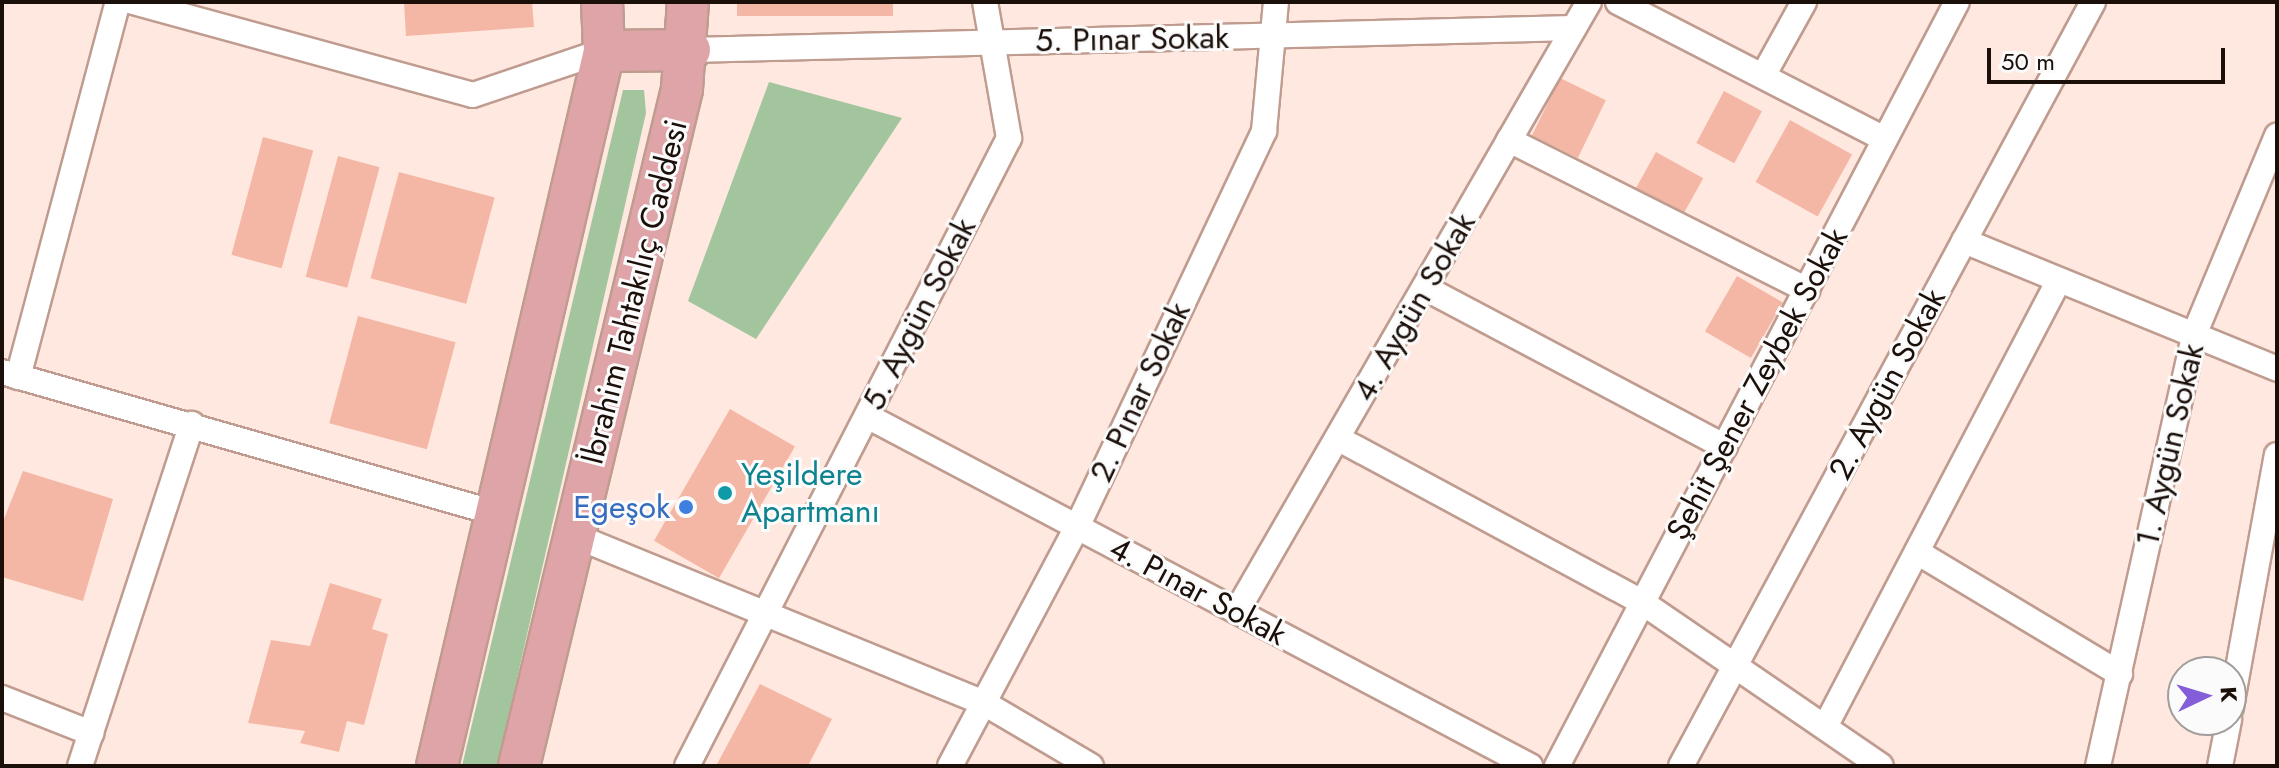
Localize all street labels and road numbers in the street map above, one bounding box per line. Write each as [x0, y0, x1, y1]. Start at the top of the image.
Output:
street label: 5. Pınar Sokak [1035, 18, 1229, 60]
street label: İbrahim Tahtakılıç Caddesi [573, 116, 695, 468]
street label: 4. Aygün Sokak [1345, 206, 1483, 408]
street label: 5. Aygün Sokak [854, 212, 984, 416]
street label: Şehit Şener Zeybek Sokak [1658, 221, 1856, 547]
street label: 2. Aygün Sokak [1821, 282, 1953, 486]
street label: 2. Pınar Sokak [1082, 296, 1198, 488]
street label: 1. Aygün Sokak [2128, 340, 2212, 550]
street label: 4. Pınar Sokak [1103, 528, 1293, 654]

